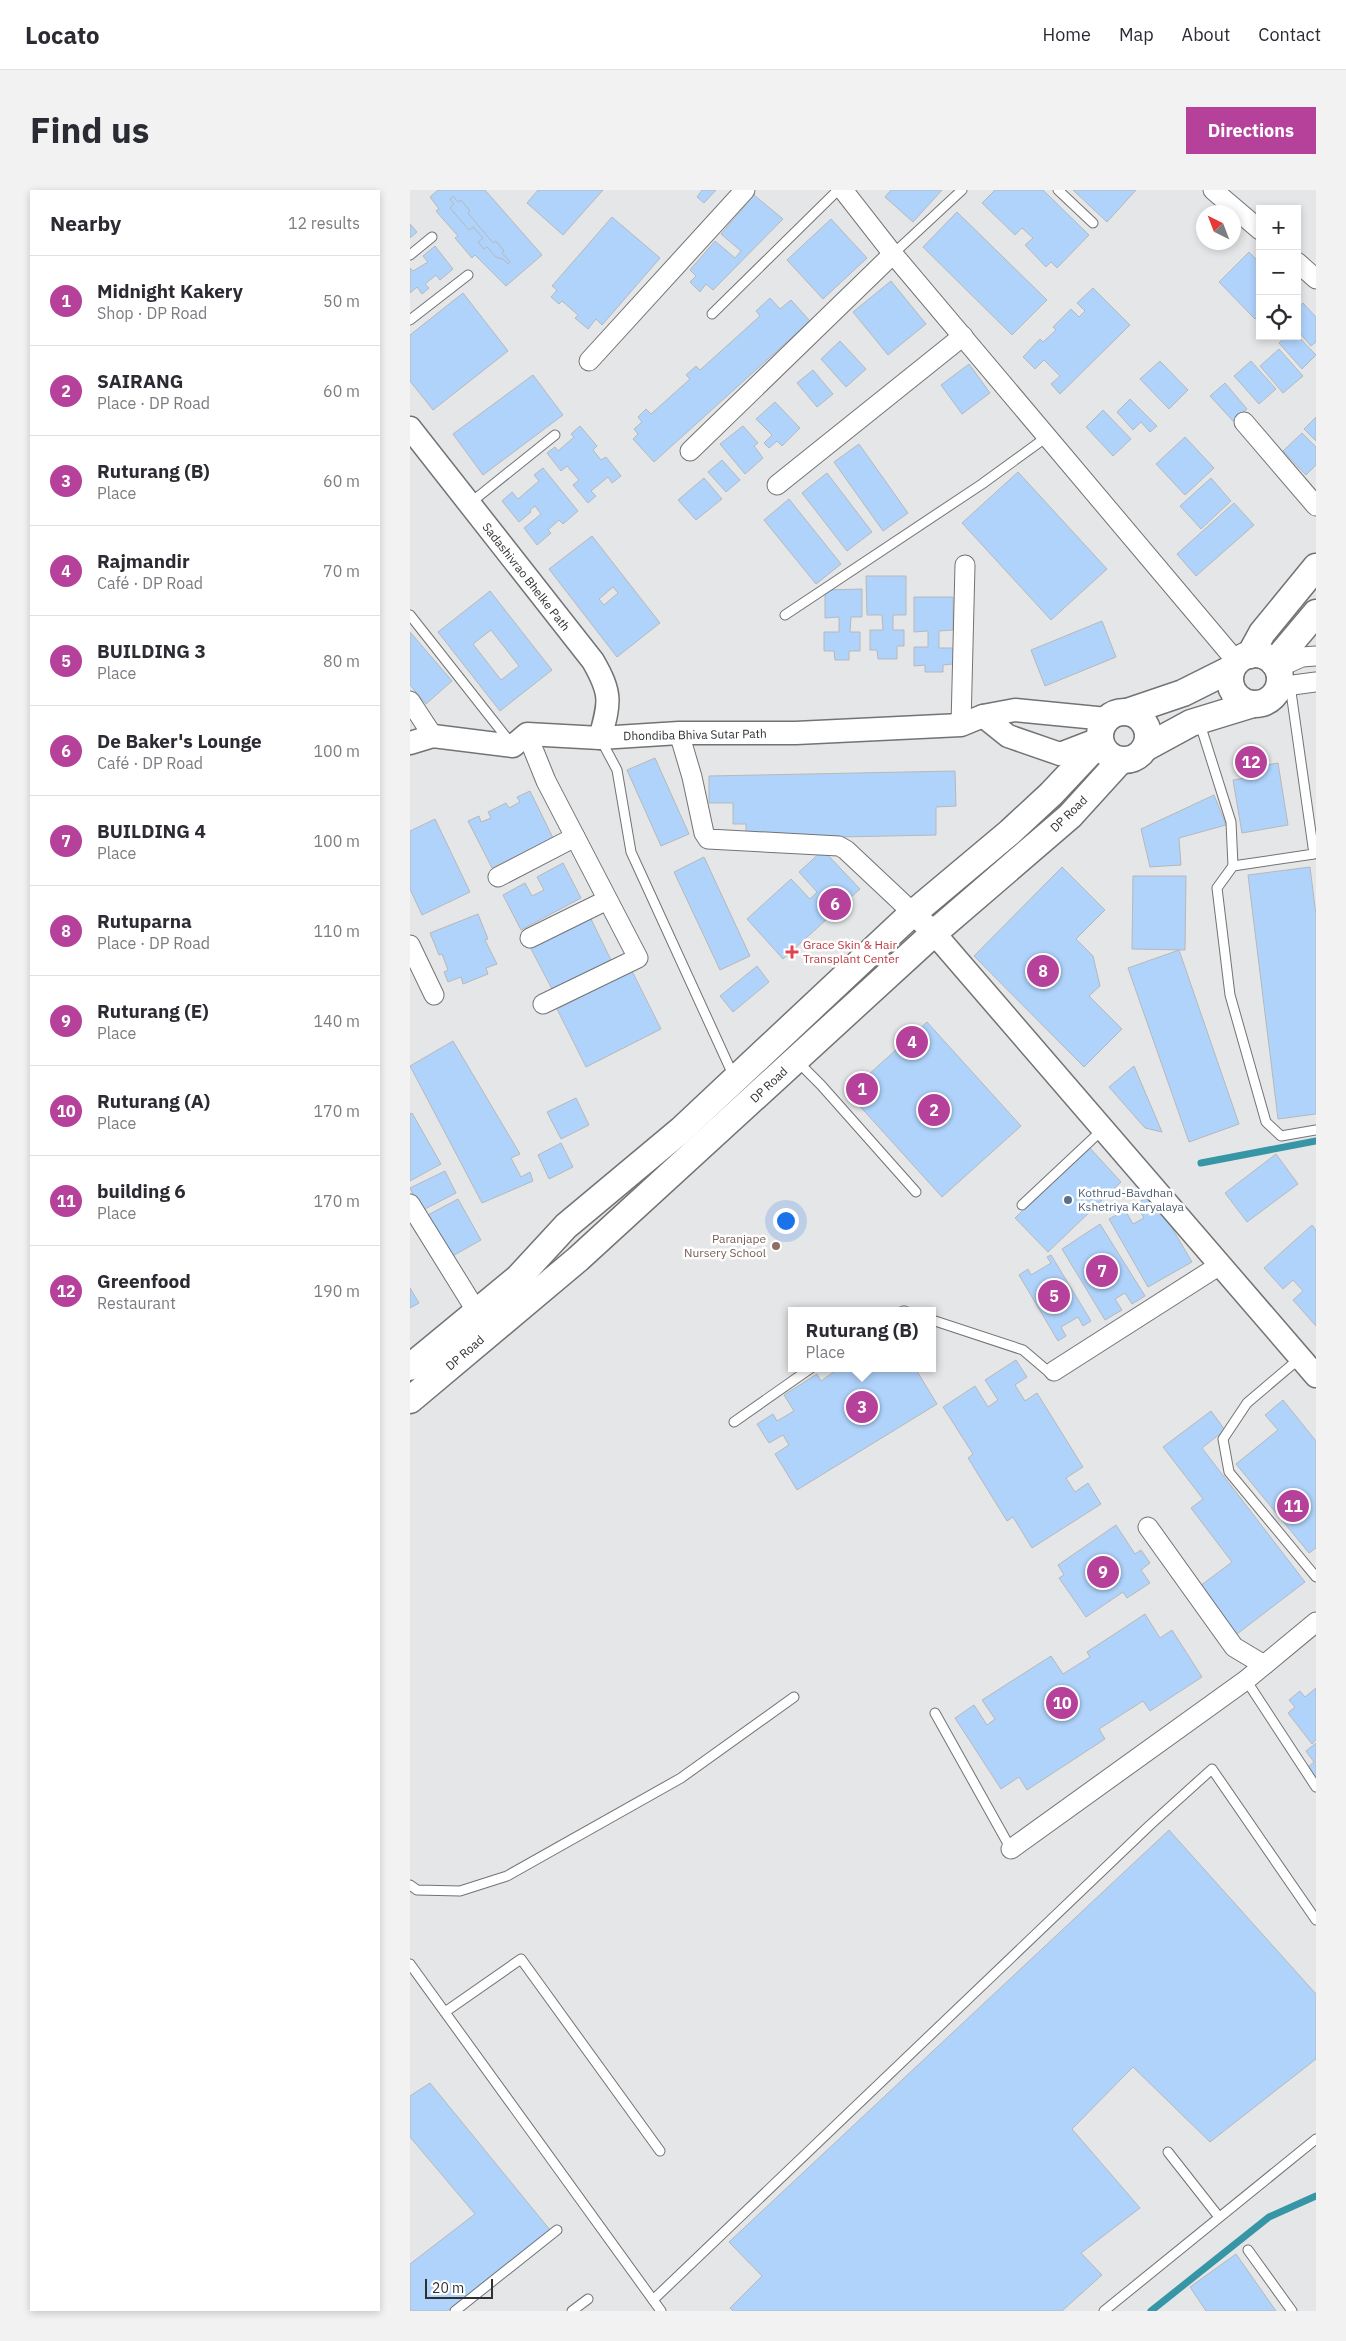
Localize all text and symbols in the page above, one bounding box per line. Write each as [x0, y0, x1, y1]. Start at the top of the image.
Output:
text: Locato [25, 19, 100, 51]
text: Home [1043, 23, 1091, 46]
text: Map [1119, 23, 1154, 46]
text: About [1182, 23, 1230, 46]
text: Contact [1258, 23, 1321, 46]
text: Find us [30, 107, 149, 153]
button: Directions [1186, 107, 1316, 154]
north arrow [1196, 205, 1241, 250]
map controls [1256, 205, 1301, 340]
button: + [1256, 205, 1301, 250]
text: Nearby [50, 209, 121, 237]
text: 12 results [288, 213, 360, 233]
button: − [1256, 250, 1301, 295]
text: Midnight Kakery [97, 279, 243, 303]
text: 1 [61, 291, 71, 311]
text: 50 m [323, 291, 360, 311]
button: locate [1256, 295, 1301, 340]
text: Shop · DP Road [97, 303, 207, 323]
text: SAIRANG [97, 369, 183, 393]
text: 2 [61, 381, 71, 401]
text: 60 m [323, 381, 360, 401]
text: Place · DP Road [97, 393, 210, 413]
text: Ruturang (B) [97, 459, 210, 483]
text: 3 [61, 471, 71, 491]
text: 60 m [323, 471, 360, 491]
text: Place [97, 483, 136, 503]
street label: Sadashivrao Bhelke Path [479, 520, 573, 634]
text: Rajmandir [97, 549, 190, 573]
text: 4 [61, 561, 71, 581]
text: 70 m [323, 561, 360, 581]
text: Café · DP Road [97, 573, 203, 593]
text: BUILDING 3 [97, 639, 206, 663]
text: 5 [61, 651, 71, 671]
text: 80 m [323, 651, 360, 671]
text: Place [97, 663, 136, 683]
street label: Dhondiba Bhiva Sutar Path [623, 726, 767, 743]
text: De Baker's Lounge [97, 729, 262, 753]
text: 6 [61, 741, 71, 761]
text: 100 m [313, 741, 360, 761]
pin: 12 [1235, 743, 1267, 781]
text: Café · DP Road [97, 753, 203, 773]
street label: DP Road [1047, 792, 1090, 835]
text: BUILDING 4 [97, 819, 206, 843]
text: 7 [61, 831, 71, 851]
text: 100 m [313, 831, 360, 851]
text: Place [97, 843, 136, 863]
pin: 6 [819, 885, 851, 923]
text: Rutuparna [97, 909, 192, 933]
text: 8 [61, 921, 71, 941]
text: 110 m [313, 921, 360, 941]
text: Place · DP Road [97, 933, 210, 953]
place label: Grace Skin & Hair Transplant Center [803, 937, 900, 966]
marker: Grace Skin & Hair Transplant Center [785, 945, 799, 959]
pin: 8 [1027, 952, 1059, 990]
text: Ruturang (E) [97, 999, 209, 1023]
text: 9 [61, 1011, 71, 1031]
text: 140 m [313, 1011, 360, 1031]
text: Place [97, 1023, 136, 1043]
pin: 4 [896, 1023, 928, 1061]
street label: DP Road [747, 1064, 791, 1106]
pin: 1 [846, 1070, 878, 1108]
text: Ruturang (A) [97, 1089, 210, 1113]
pin: 2 [918, 1091, 950, 1129]
text: 10 [56, 1101, 76, 1121]
text: 170 m [313, 1101, 360, 1121]
text: Place [97, 1113, 136, 1133]
text: building 6 [97, 1179, 186, 1203]
place label: Kothrud-Bavdhan Kshetriya Karyalaya [1078, 1185, 1185, 1214]
text: 11 [56, 1191, 76, 1211]
text: 170 m [313, 1191, 360, 1211]
marker: Kothrud-Bavdhan Kshetriya Karyalaya [1062, 1194, 1074, 1206]
text: Place [97, 1203, 136, 1223]
your location [773, 1208, 799, 1234]
place label: Paranjape Nursery School [684, 1231, 766, 1260]
marker: Paranjape Nursery School [770, 1240, 782, 1252]
pin: 7 [1086, 1252, 1118, 1290]
text: Greenfood [97, 1269, 191, 1293]
pin: 5 [1038, 1277, 1070, 1315]
text: 12 [56, 1281, 76, 1301]
text: 190 m [313, 1281, 360, 1301]
text: Restaurant [97, 1293, 176, 1313]
popup [788, 1307, 936, 1372]
text: Ruturang (B) [806, 1318, 918, 1342]
street label: DP Road [442, 1332, 487, 1373]
text: Place [806, 1342, 845, 1362]
pin: 3 [846, 1388, 878, 1426]
pin: 11 [1277, 1487, 1309, 1525]
pin: 9 [1087, 1553, 1119, 1591]
pin: 10 [1046, 1684, 1078, 1722]
scale bar [425, 2276, 492, 2299]
text: 20 m [432, 2279, 464, 2297]

